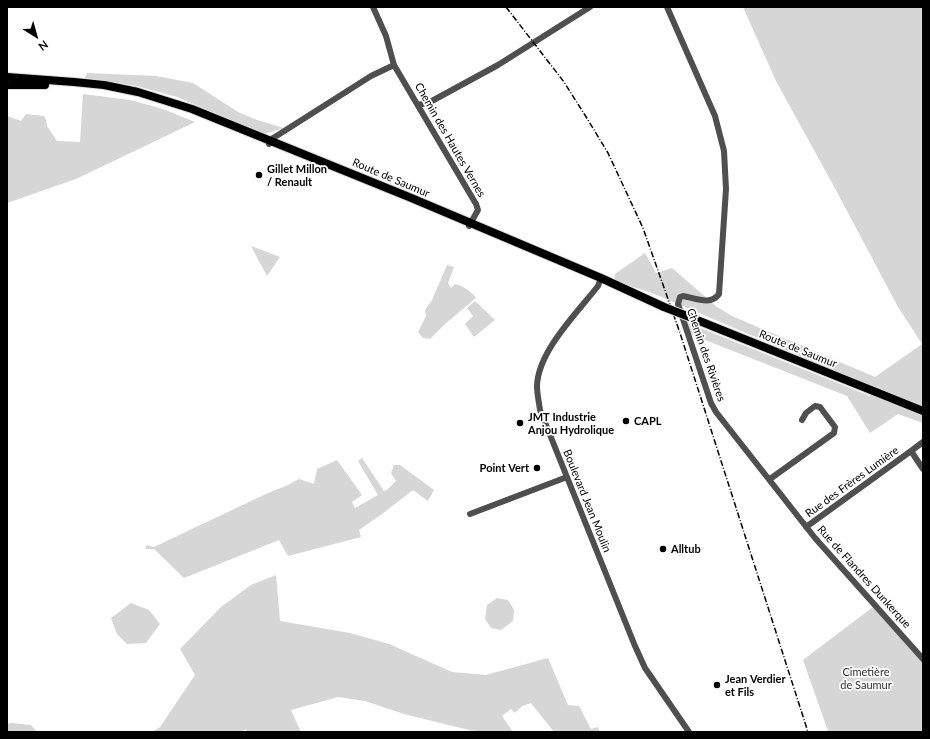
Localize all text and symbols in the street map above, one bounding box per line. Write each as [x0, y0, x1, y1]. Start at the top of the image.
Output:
north arrow [16, 16, 56, 56]
text: N [36, 38, 51, 54]
street label: Chemin des Hautes Vernes [412, 81, 488, 199]
street label: Route de Saumur [350, 156, 432, 200]
place label: Gillet Millon / Renault [267, 162, 327, 188]
marker: Gillet Millon / Renault [254, 170, 264, 180]
street label: Chemin des Rivières [684, 307, 728, 403]
street label: Route de Saumur [757, 327, 839, 371]
place label: JMT Industrie Anjou Hydrolique [528, 410, 614, 436]
place label: CAPL [634, 414, 661, 428]
marker: CAPL [621, 416, 631, 426]
marker: JMT Industrie Anjou Hydrolique [515, 418, 525, 428]
street label: Rue des Frères Lumière [803, 444, 901, 520]
street label: Boulevard Jean Moulin [560, 448, 614, 554]
place label: Point Vert [480, 461, 529, 475]
marker: Point Vert [532, 463, 542, 473]
street label: Rue de Flandres Dunkerque [814, 523, 914, 631]
place label: Alltub [671, 542, 701, 556]
marker: Alltub [658, 544, 668, 554]
park label: Cimetière de Saumur [840, 665, 892, 691]
place label: Jean Verdier et Fils [725, 672, 785, 698]
marker: Jean Verdier et Fils [712, 680, 722, 690]

